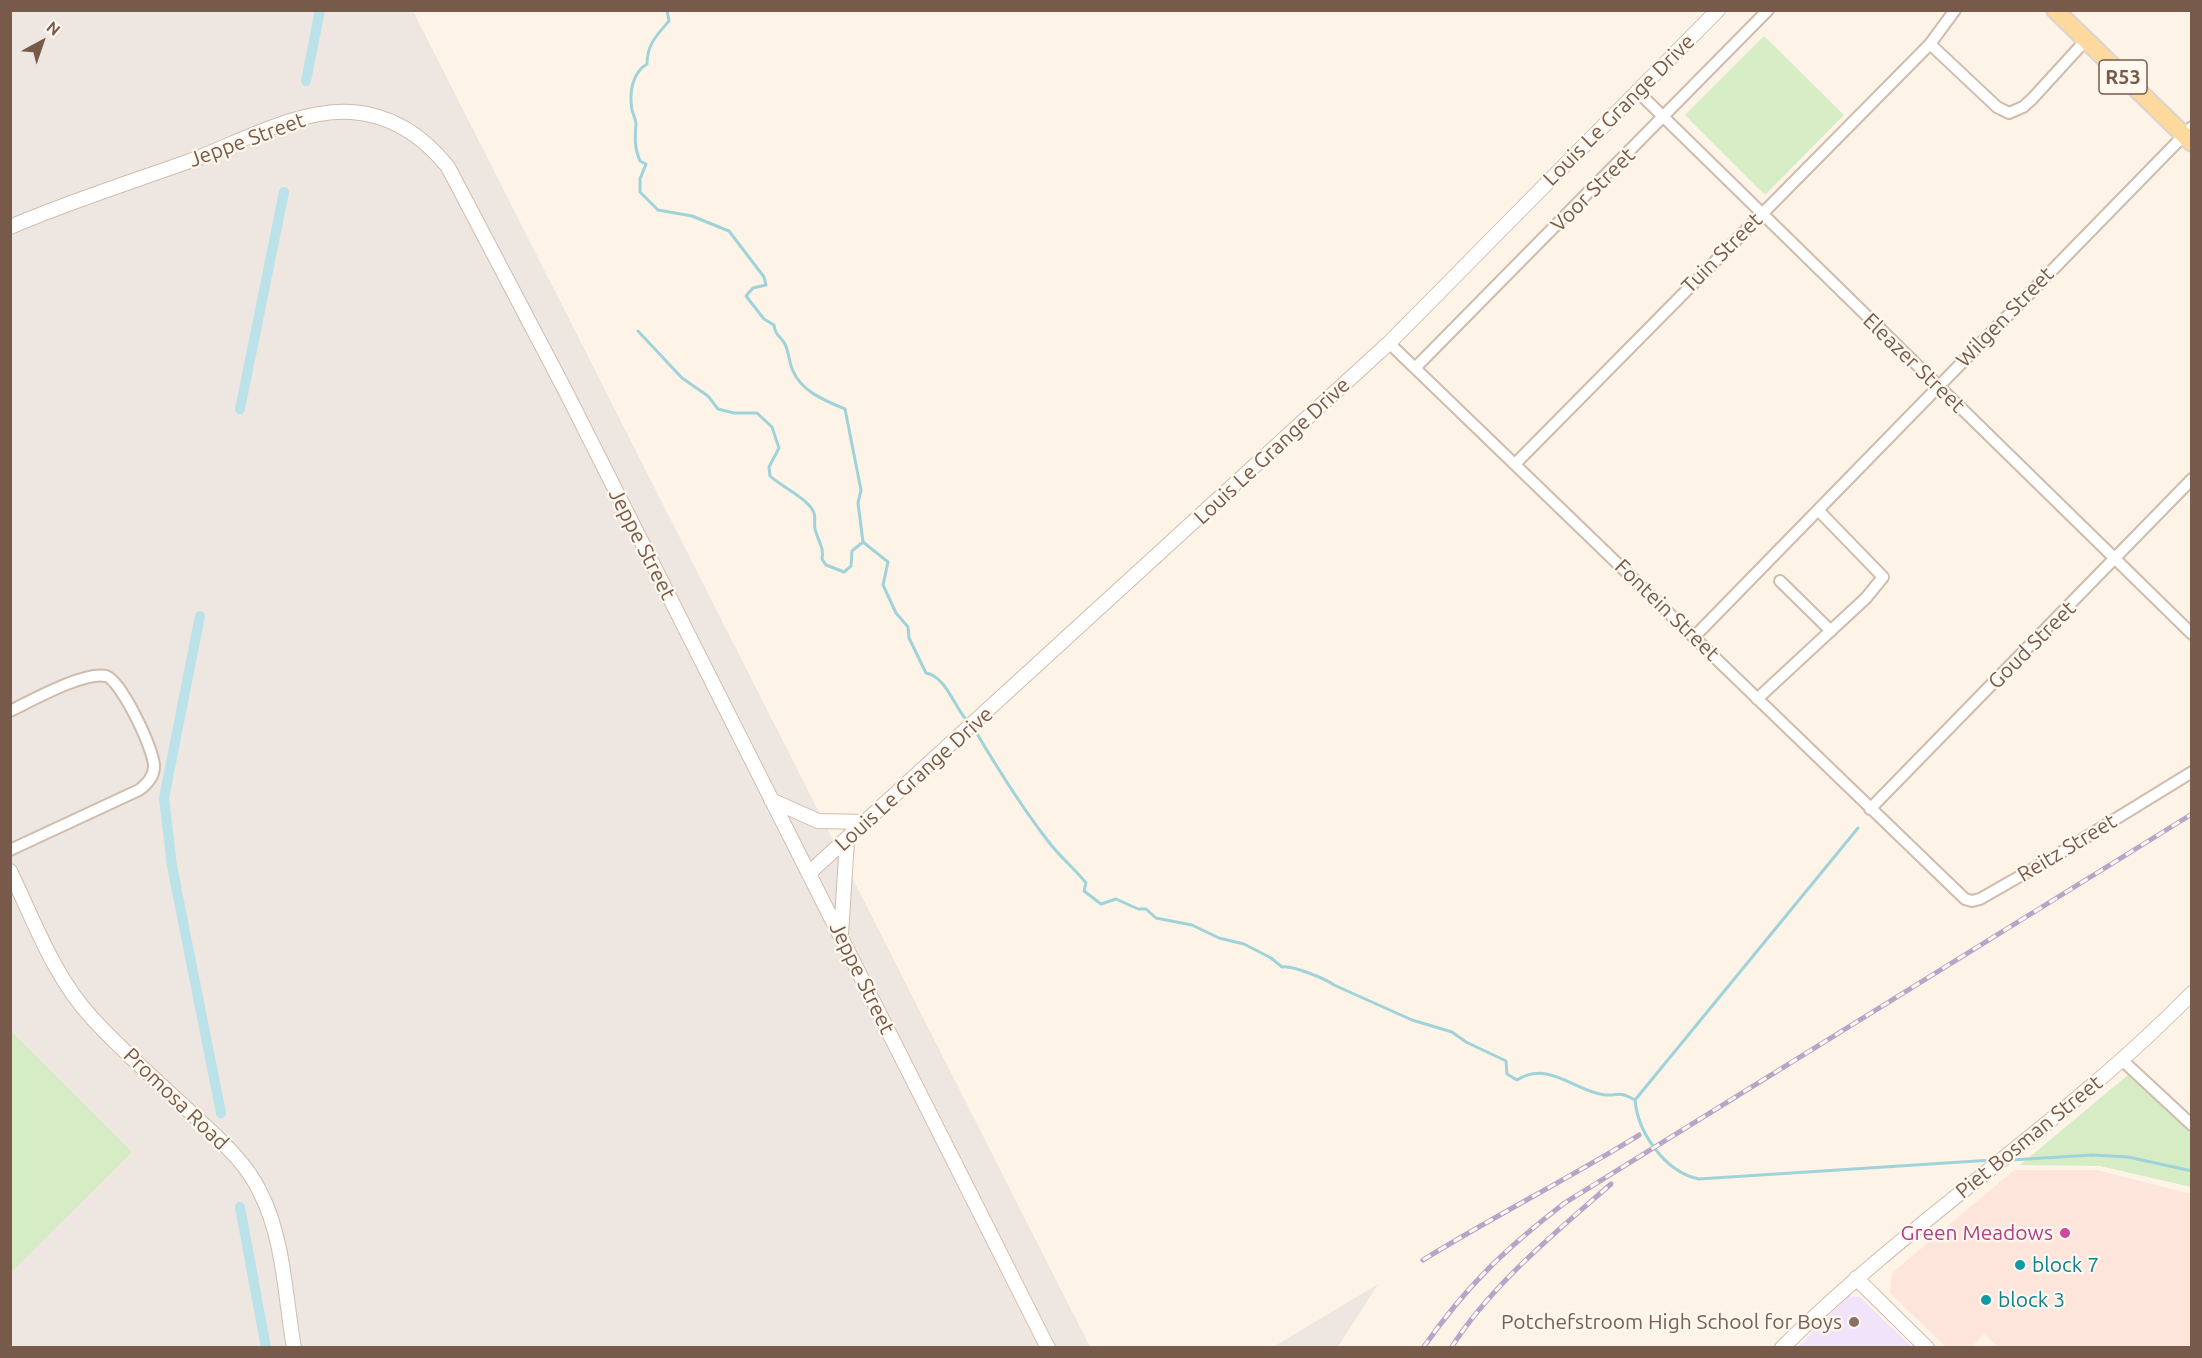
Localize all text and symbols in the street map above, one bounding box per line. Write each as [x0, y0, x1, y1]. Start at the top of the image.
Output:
north arrow [12, 12, 72, 72]
text: N [43, 17, 64, 39]
street label: Louis Le Grange Drive [1538, 29, 1700, 191]
road number: R53 [2099, 60, 2147, 94]
street label: Jeppe Street [186, 107, 308, 173]
street label: Voor Street [1546, 143, 1640, 237]
street label: Tuin Street [1676, 207, 1768, 299]
street label: Wilgen Street [1951, 262, 2059, 372]
street label: Eleazer Street [1858, 308, 1970, 418]
street label: Louis Le Grange Drive [1189, 372, 1355, 530]
street label: Jeppe Street [603, 484, 681, 604]
street label: Fontein Street [1609, 554, 1725, 666]
street label: Goud Street [1983, 596, 2081, 694]
street label: Louis Le Grange Drive [830, 701, 998, 857]
street label: Reitz Street [2013, 809, 2121, 887]
street label: Jeppe Street [824, 918, 900, 1038]
street label: Promosa Road [118, 1043, 234, 1155]
street label: Piet Bosman Street [1951, 1070, 2107, 1204]
place label: Green Meadows [1901, 1220, 2053, 1246]
marker: Green Meadows [2058, 1226, 2072, 1240]
place label: block 7 [2032, 1252, 2099, 1278]
marker: block 7 [2013, 1258, 2027, 1272]
place label: block 3 [1998, 1287, 2065, 1313]
marker: block 3 [1979, 1293, 1993, 1307]
place label: Potchefstroom High School for Boys [1501, 1309, 1842, 1335]
marker: Potchefstroom High School for Boys [1847, 1315, 1861, 1329]

